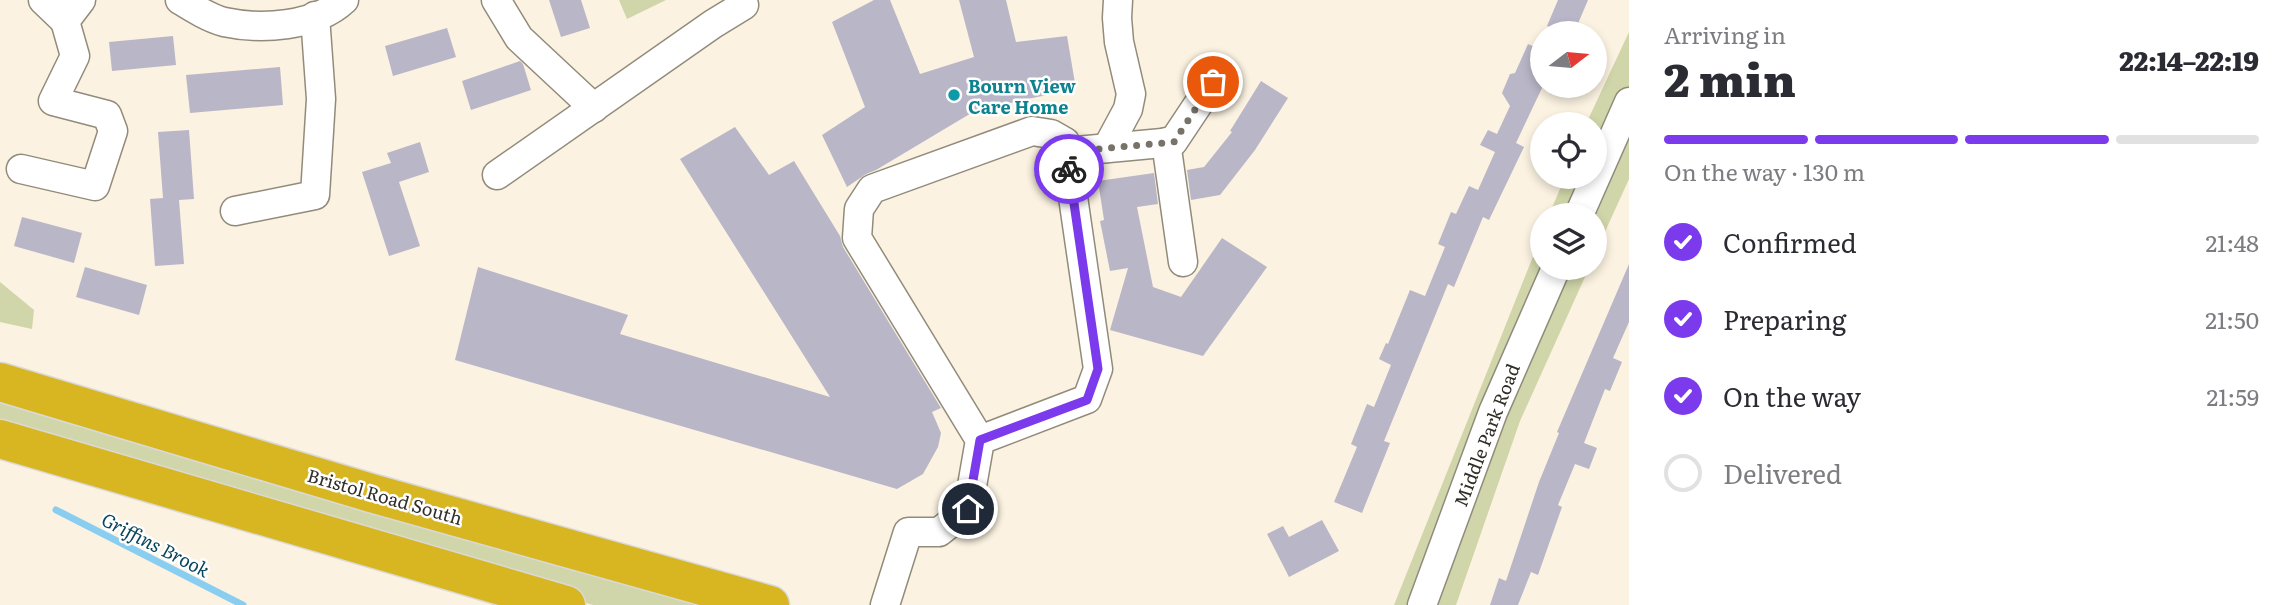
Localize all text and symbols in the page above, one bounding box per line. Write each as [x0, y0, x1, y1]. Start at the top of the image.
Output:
text: Arriving in [1664, 17, 1786, 51]
north arrow [1530, 21, 1606, 98]
map controls [1530, 21, 1607, 280]
text: 22:14–22:19 [2119, 40, 2259, 79]
text: 2 min [1664, 43, 1796, 111]
pin [1183, 52, 1243, 112]
icon: bag [1194, 63, 1232, 101]
place label: Bourn View Care Home [968, 72, 1076, 120]
marker: Bourn View Care Home [946, 87, 962, 103]
button: locate [1530, 112, 1607, 189]
courier [1034, 134, 1104, 204]
icon: bike [1050, 150, 1088, 188]
text: On the way · 130 m [1664, 154, 1865, 188]
button: layers [1530, 203, 1607, 280]
text: Confirmed [1723, 222, 1857, 261]
icon: check [1664, 223, 1702, 261]
text: 21:48 [2205, 225, 2259, 259]
text: Preparing [1723, 299, 1846, 338]
icon: check [1664, 300, 1702, 338]
text: 21:50 [2205, 302, 2259, 336]
street label: Middle Park Road [1446, 360, 1526, 510]
text: On the way [1723, 376, 1861, 415]
icon: check [1664, 377, 1702, 415]
text: 21:59 [2207, 379, 2259, 413]
text: Delivered [1723, 453, 1842, 492]
street label: Bristol Road South [304, 461, 466, 531]
pin [938, 479, 998, 539]
icon: home [949, 490, 987, 528]
water label: Griffins Brook [97, 505, 215, 584]

